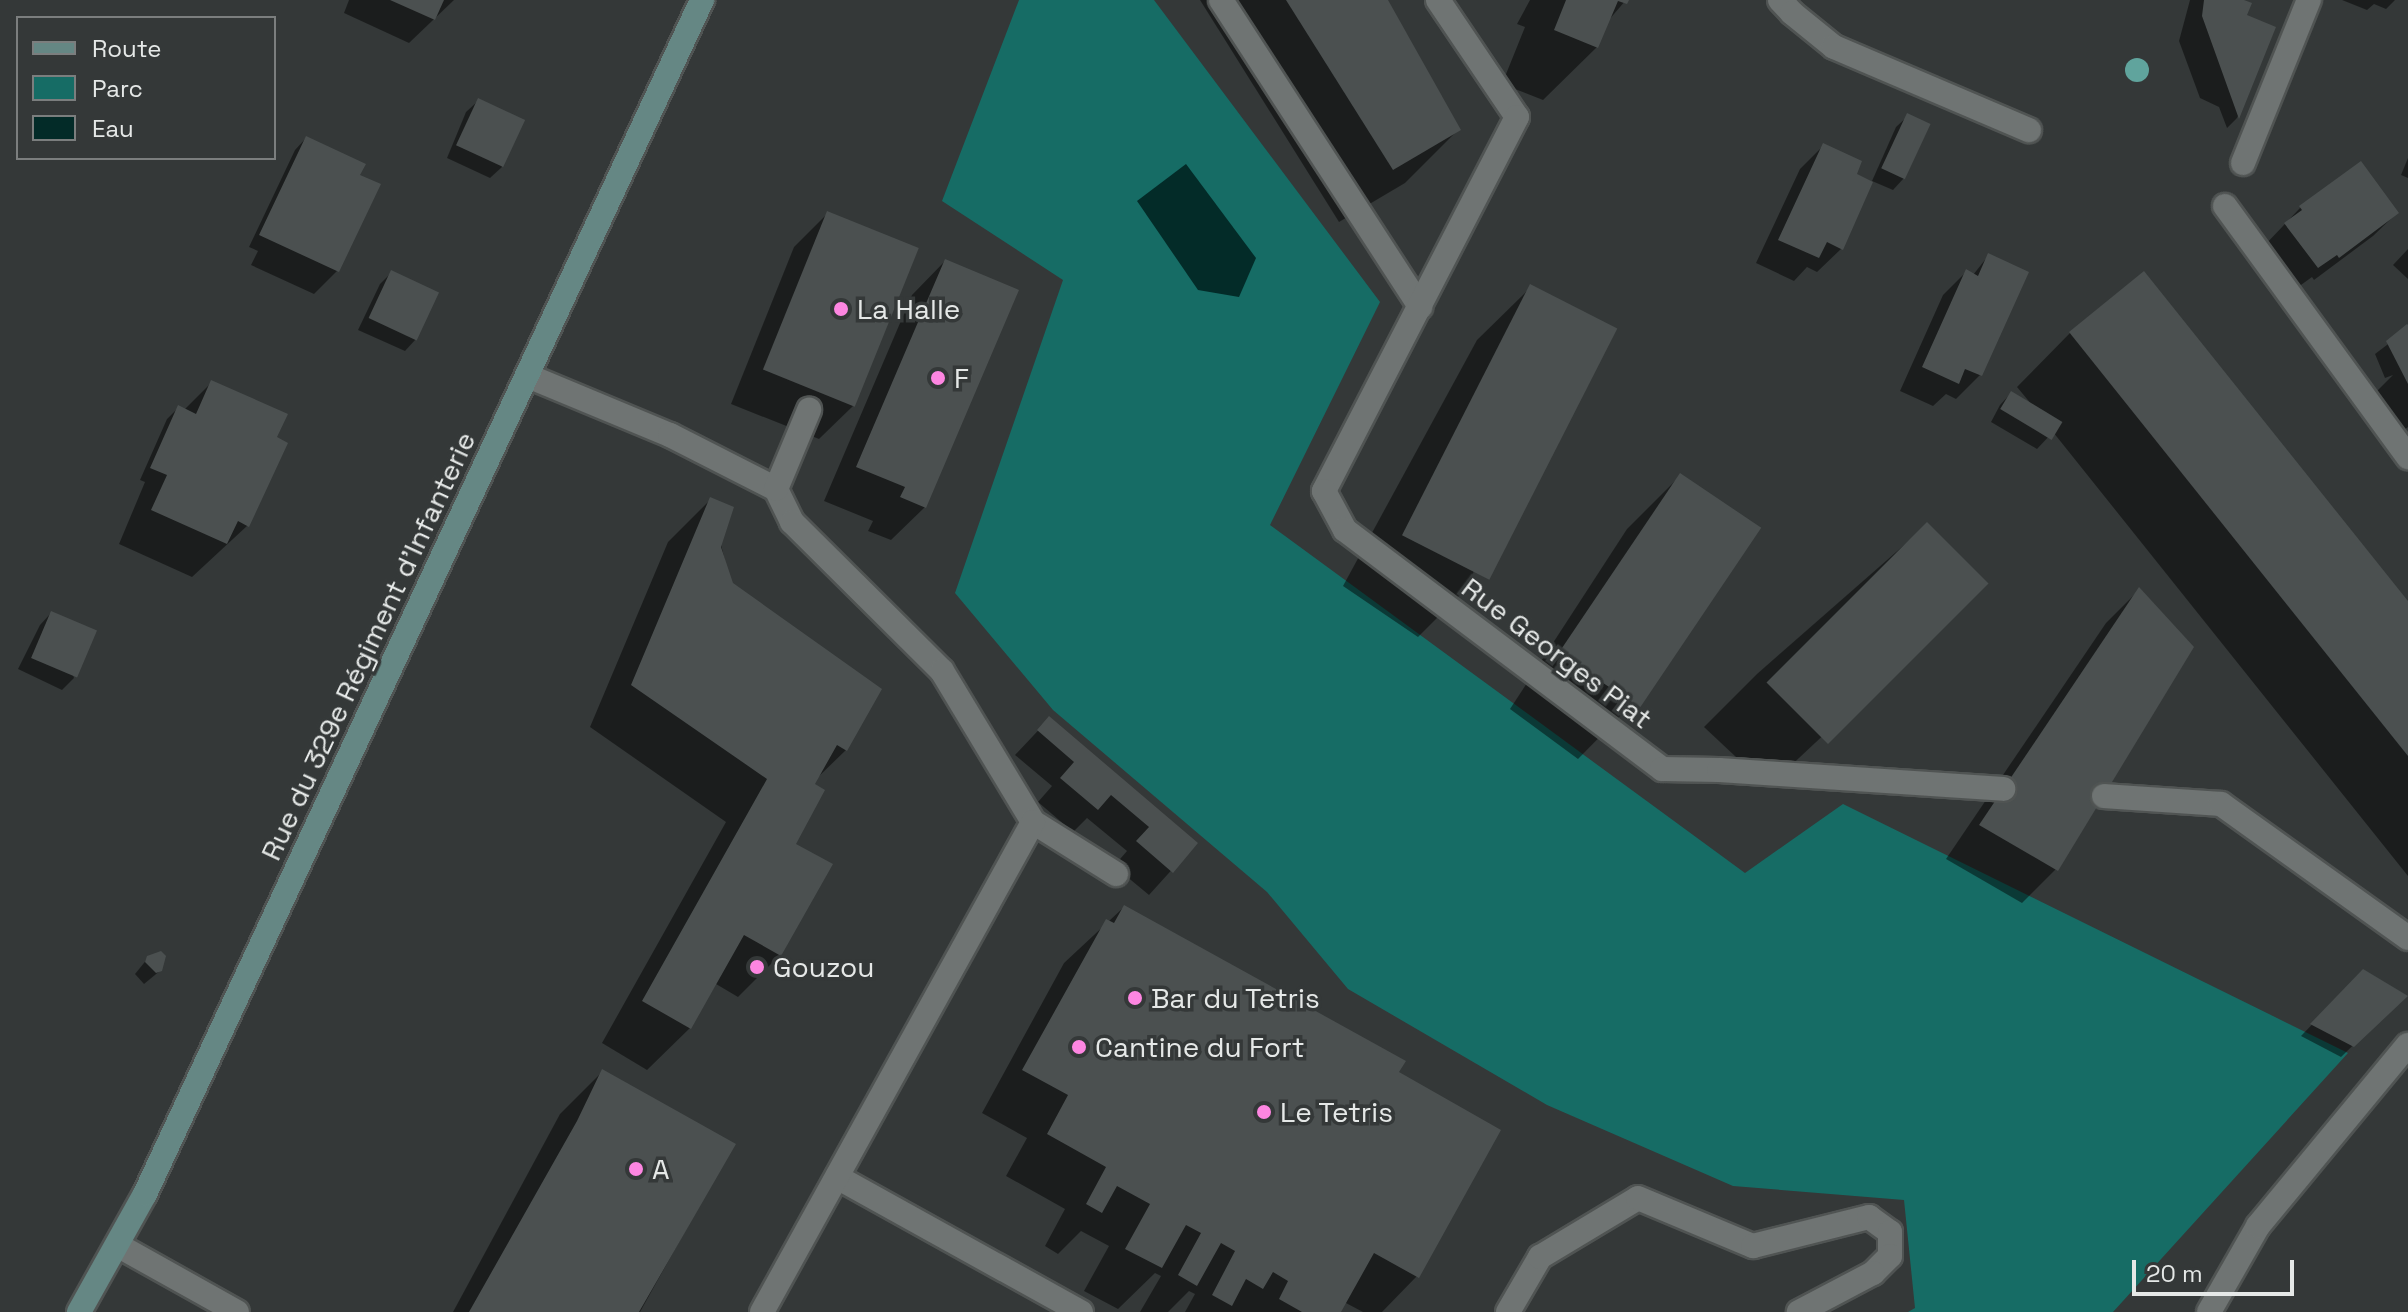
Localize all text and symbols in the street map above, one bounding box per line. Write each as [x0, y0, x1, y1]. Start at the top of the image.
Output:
legend [16, 16, 276, 160]
text: Route [92, 33, 161, 64]
text: Parc [92, 73, 143, 104]
text: Eau [92, 113, 134, 144]
place label: La Halle [857, 292, 960, 326]
marker: La Halle [832, 300, 850, 318]
place label: F [954, 361, 969, 395]
marker: F [929, 369, 947, 387]
street label: Rue du 329e Régiment d'Infanterie [254, 426, 482, 866]
street label: Rue Georges Piat [1455, 571, 1659, 735]
place label: Gouzou [773, 950, 874, 984]
marker: Gouzou [748, 958, 766, 976]
place label: Bar du Tetris [1151, 981, 1320, 1015]
marker: Bar du Tetris [1126, 989, 1144, 1007]
place label: Cantine du Fort [1095, 1030, 1305, 1064]
marker: Cantine du Fort [1070, 1038, 1088, 1056]
place label: Le Tetris [1280, 1095, 1394, 1129]
marker: Le Tetris [1255, 1103, 1273, 1121]
place label: A [652, 1152, 670, 1186]
marker: A [627, 1160, 645, 1178]
scale bar [2136, 1244, 2298, 1294]
text: 20 m [2146, 1258, 2203, 1289]

